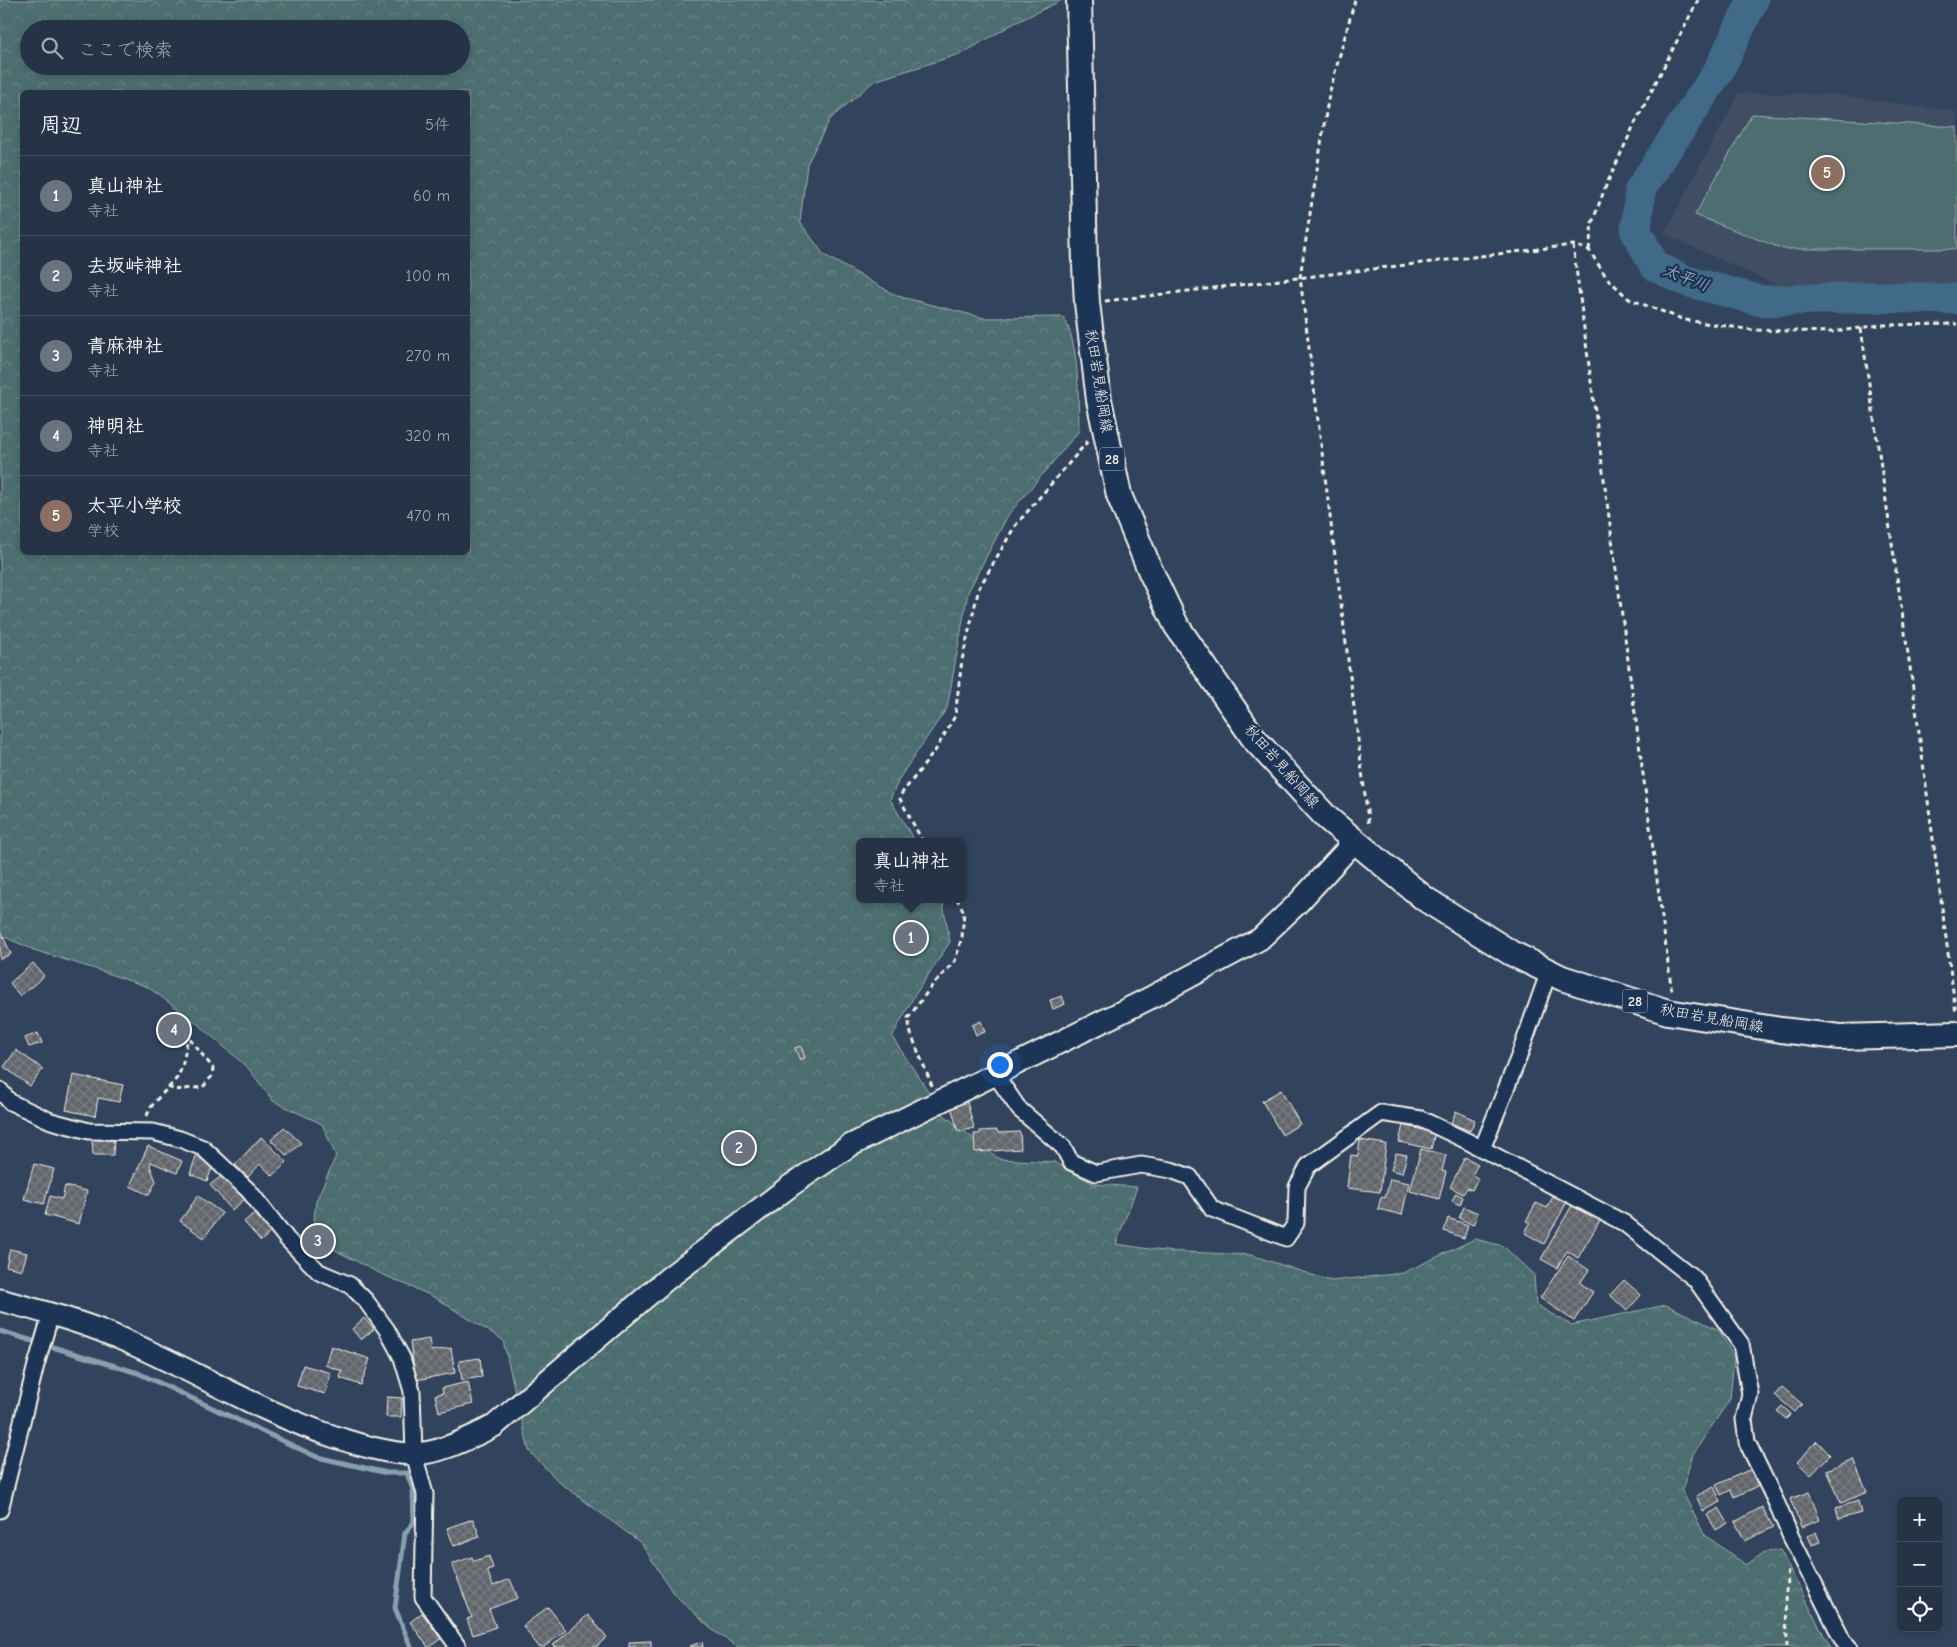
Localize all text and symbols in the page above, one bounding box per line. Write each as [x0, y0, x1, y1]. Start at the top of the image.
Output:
search box [20, 20, 470, 75]
icon: search [38, 34, 66, 62]
text: ここで検索 [78, 39, 173, 61]
text: 周辺 [40, 113, 82, 137]
text: 5件 [425, 116, 450, 134]
pin: 5 [1811, 154, 1843, 192]
text: 真山神社 [87, 175, 163, 197]
text: 1 [53, 187, 59, 205]
text: 60 m [413, 187, 450, 205]
text: 寺社 [87, 202, 119, 220]
text: 去坂峠神社 [87, 255, 182, 277]
water label: 太平川 [1660, 261, 1712, 295]
text: 2 [52, 267, 60, 285]
text: 100 m [406, 267, 450, 285]
text: 寺社 [87, 282, 119, 300]
street label: 秋田岩見船岡線 [1082, 328, 1116, 434]
text: 青麻神社 [87, 335, 163, 357]
text: 3 [52, 347, 60, 365]
text: 270 m [406, 347, 450, 365]
text: 寺社 [87, 362, 119, 380]
text: 神明社 [87, 415, 144, 437]
text: 4 [52, 427, 60, 445]
text: 320 m [405, 427, 450, 445]
text: 寺社 [87, 442, 119, 460]
road number: 28 [1100, 448, 1124, 470]
text: 太平小学校 [87, 495, 182, 517]
text: 5 [52, 507, 60, 525]
text: 470 m [406, 507, 450, 525]
text: 学校 [87, 522, 119, 540]
street label: 秋田岩見船岡線 [1241, 720, 1323, 812]
popup [856, 838, 966, 903]
text: 真山神社 [873, 850, 949, 872]
text: 寺社 [873, 877, 905, 895]
pin: 1 [895, 919, 927, 957]
road number: 28 [1622, 989, 1648, 1012]
street label: 秋田岩見船岡線 [1659, 1000, 1765, 1036]
pin: 4 [158, 1011, 190, 1049]
your location [987, 1052, 1013, 1078]
pin: 2 [723, 1129, 755, 1167]
pin: 3 [302, 1222, 334, 1260]
map controls [1897, 1497, 1942, 1632]
button: + [1897, 1497, 1942, 1542]
button: − [1897, 1542, 1942, 1587]
button: locate [1897, 1587, 1942, 1632]

